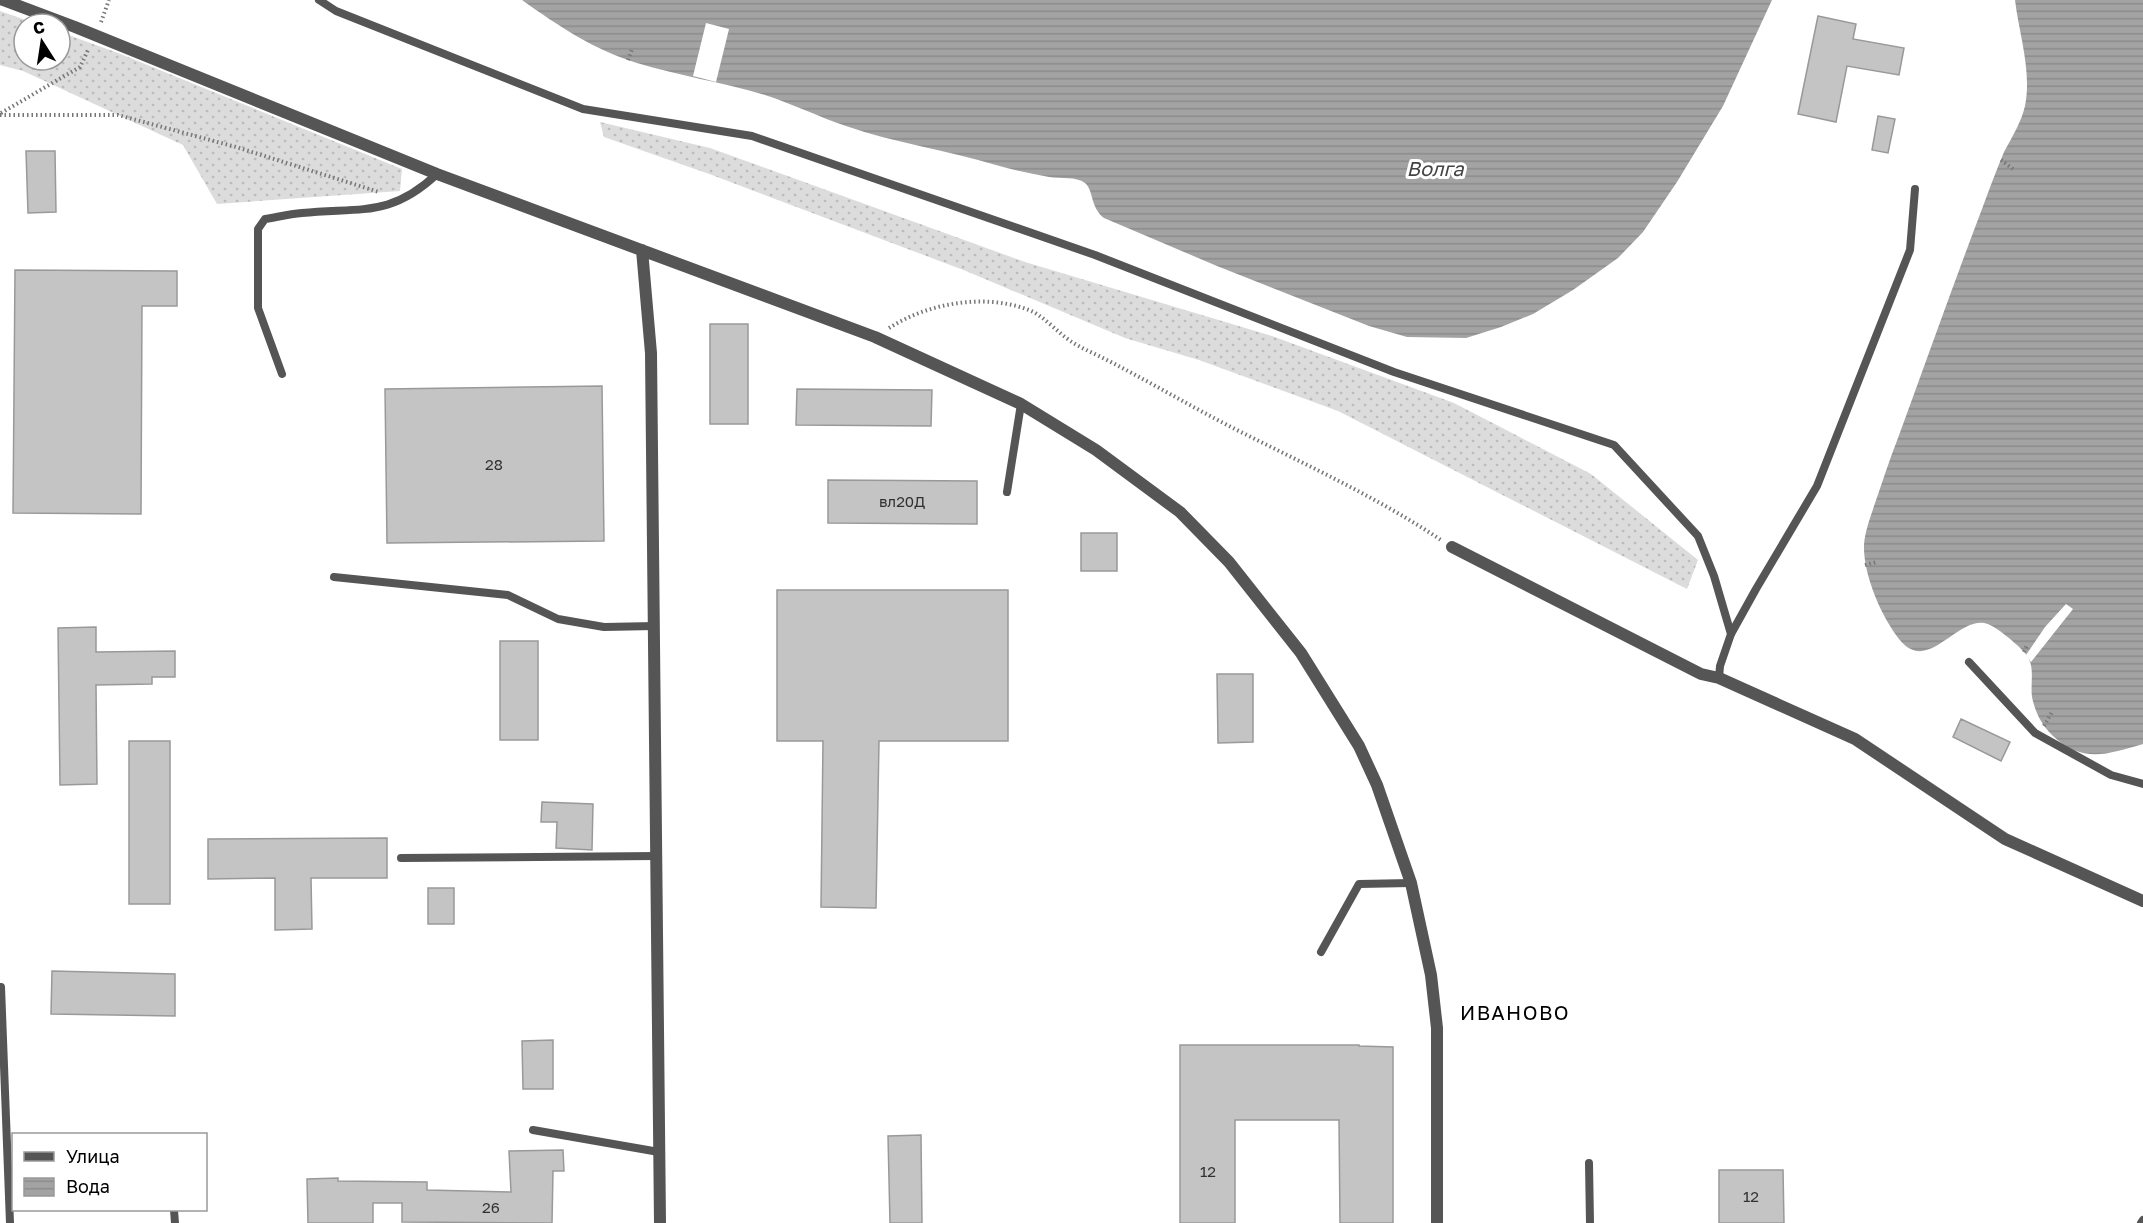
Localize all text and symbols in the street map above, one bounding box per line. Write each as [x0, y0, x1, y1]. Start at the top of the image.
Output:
north arrow [12, 12, 72, 72]
text: С [31, 16, 47, 38]
water label: Волга [1407, 156, 1464, 180]
house number: 28 [485, 455, 503, 473]
house number: вл20Д [879, 492, 925, 510]
district label: ИВАНОВО [1460, 1000, 1570, 1024]
legend [12, 1133, 207, 1211]
text: Улица [66, 1145, 120, 1167]
house number: 12 [1200, 1162, 1216, 1180]
text: Вода [66, 1175, 110, 1197]
house number: 12 [1743, 1187, 1759, 1205]
house number: 26 [482, 1198, 500, 1216]

